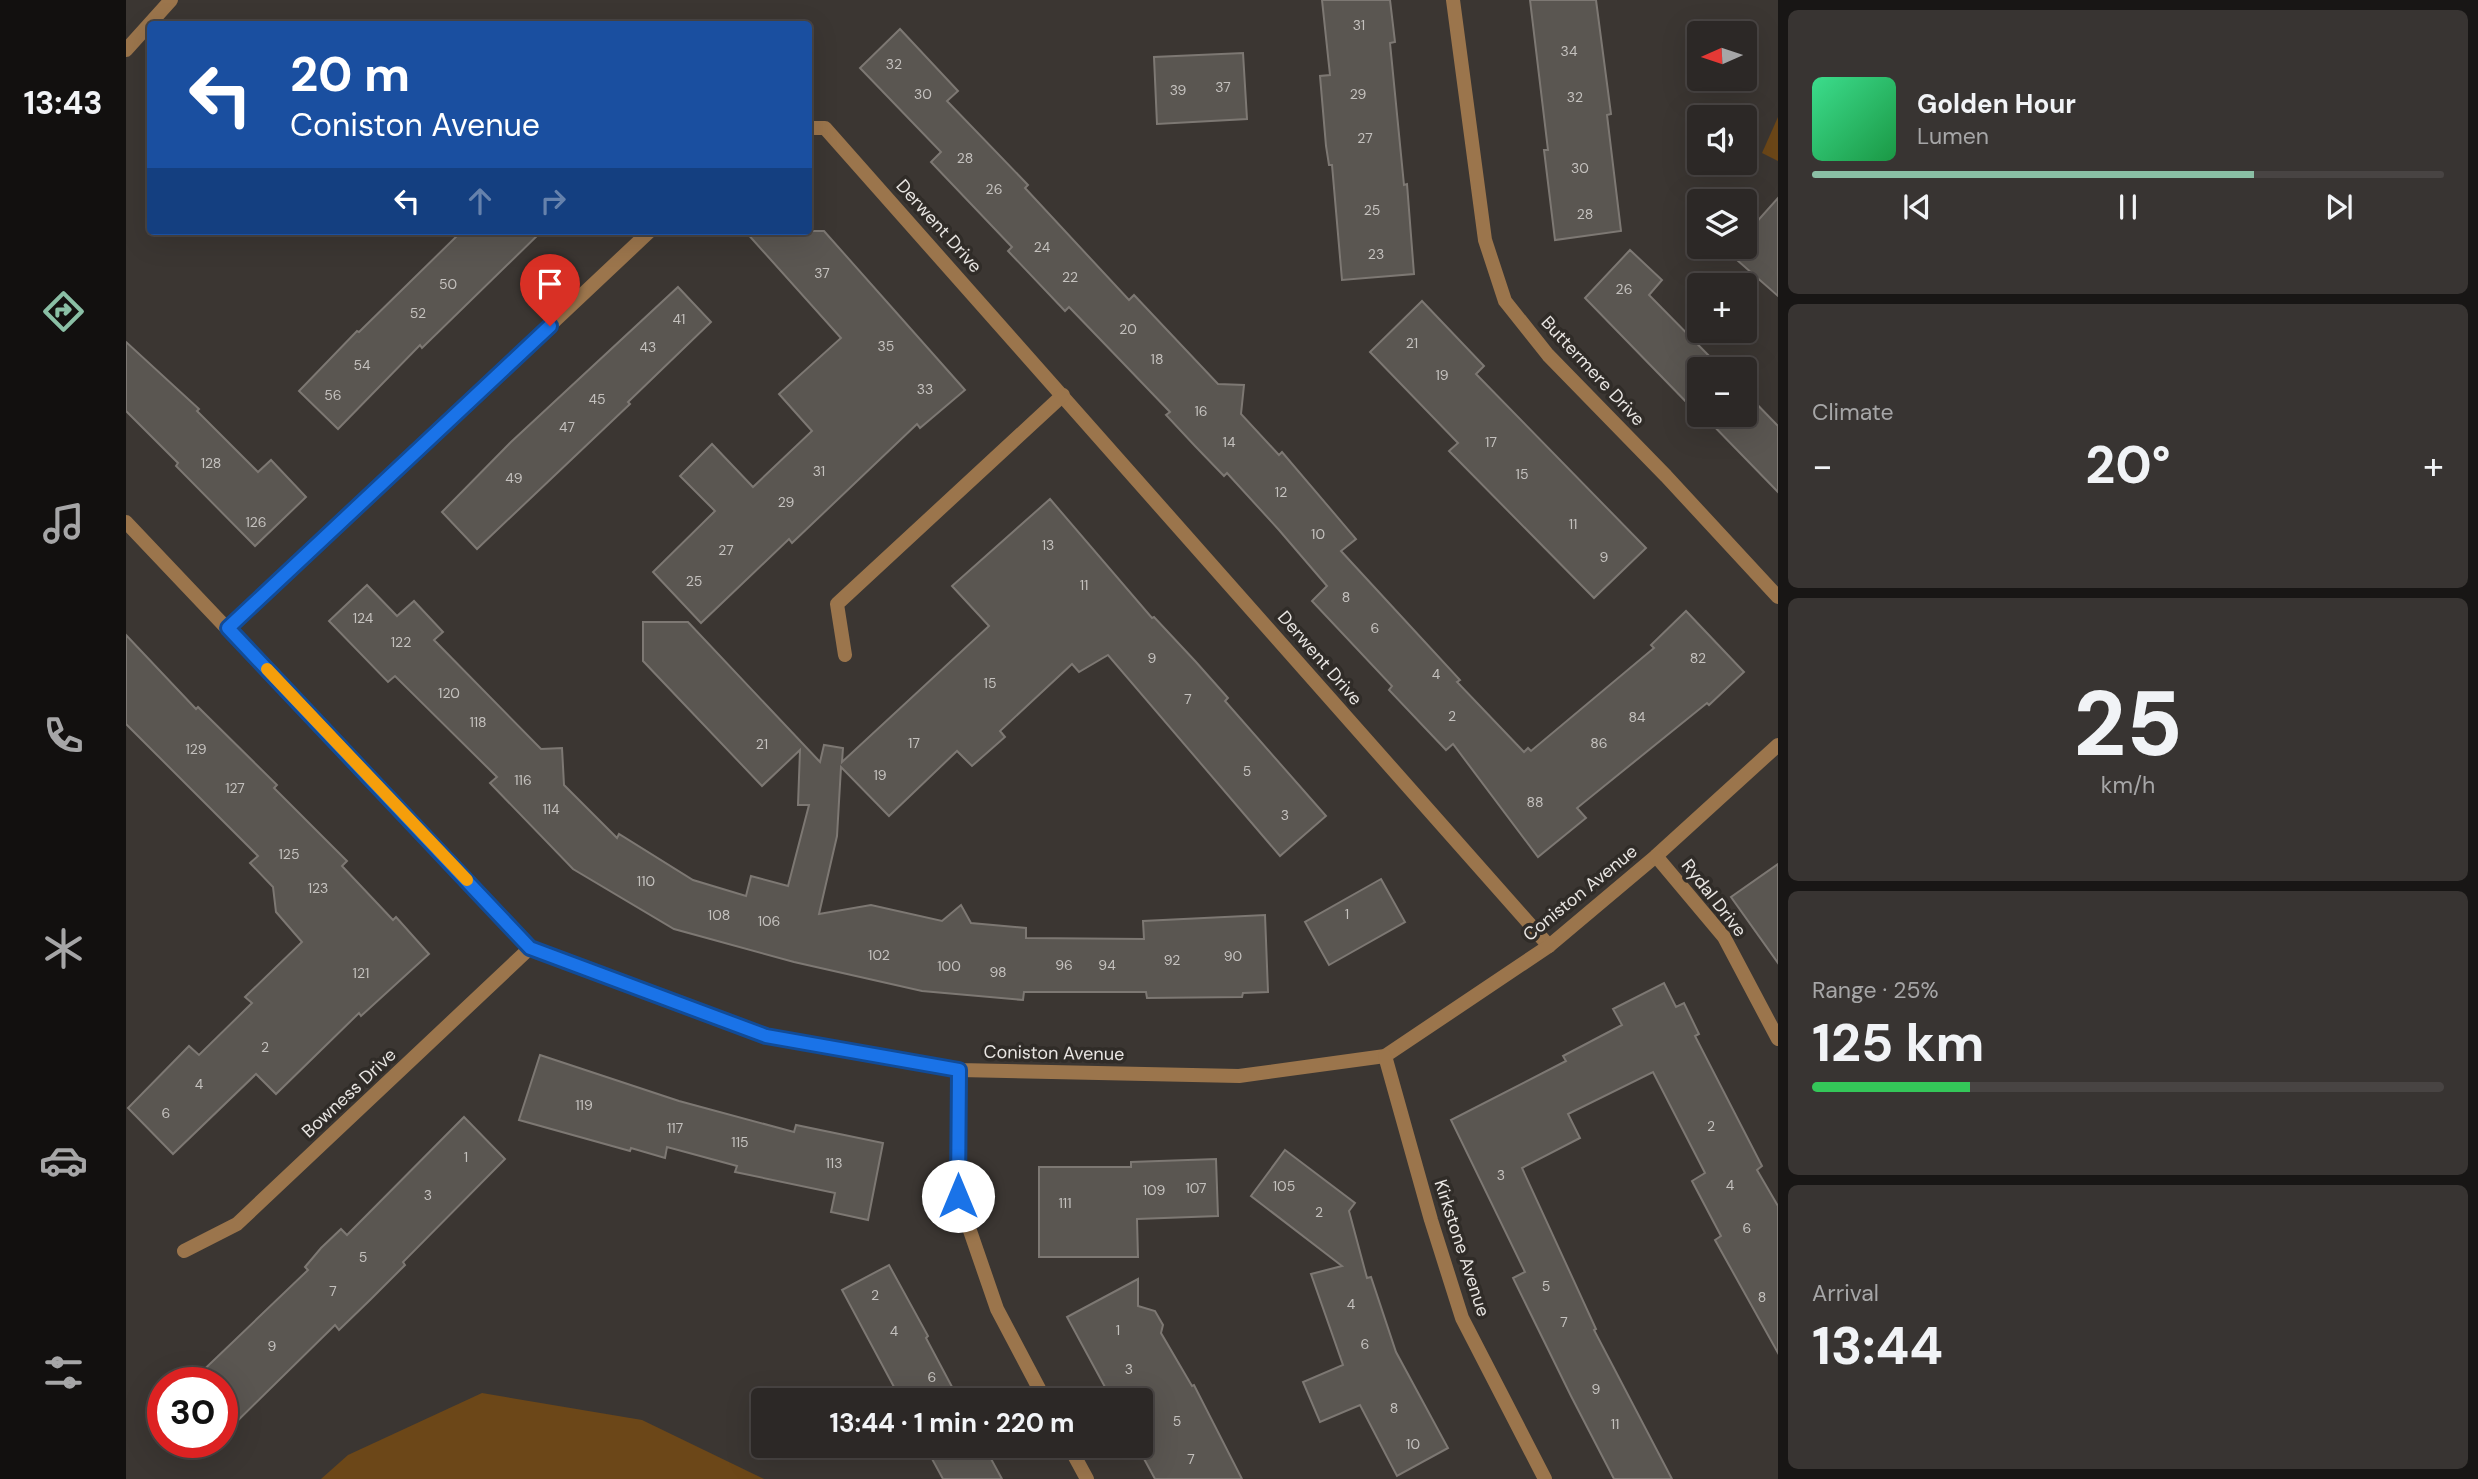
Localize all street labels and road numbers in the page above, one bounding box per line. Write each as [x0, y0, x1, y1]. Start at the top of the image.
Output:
street label: Derwent Drive [891, 174, 987, 278]
street label: Buttermere Drive [1536, 311, 1650, 431]
street label: Derwent Drive [1272, 606, 1368, 710]
street label: Coniston Avenue [1518, 839, 1642, 947]
street label: Rydal Drive [1676, 854, 1752, 942]
street label: Coniston Avenue [983, 1040, 1125, 1066]
street label: Bowness Drive [297, 1043, 401, 1143]
street label: Kirkstone Avenue [1429, 1176, 1495, 1320]

